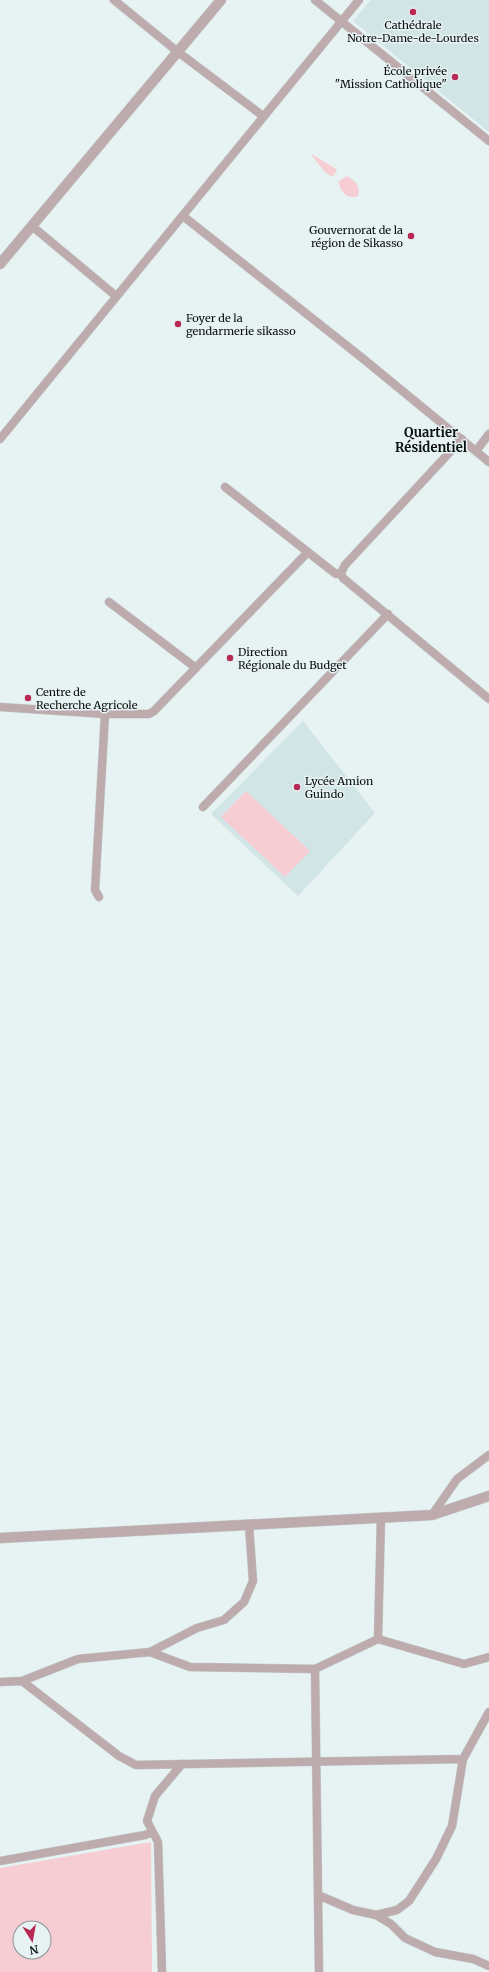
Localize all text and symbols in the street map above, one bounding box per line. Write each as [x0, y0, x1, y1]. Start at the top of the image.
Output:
marker: Cathédrale Notre-Dame-de-Lourdes [408, 7, 418, 17]
place label: Cathédrale Notre-Dame-de-Lourdes [347, 18, 479, 45]
place label: École privée "Mission Catholique" [335, 64, 447, 91]
marker: École privée "Mission Catholique" [450, 72, 460, 82]
place label: Gouvernorat de la région de Sikasso [309, 223, 404, 250]
marker: Gouvernorat de la région de Sikasso [406, 231, 416, 241]
place label: Foyer de la gendarmerie sikasso [186, 311, 296, 338]
marker: Foyer de la gendarmerie sikasso [173, 319, 183, 329]
district label: Quartier Résidentiel [395, 424, 467, 456]
place label: Direction Régionale du Budget [238, 645, 347, 672]
marker: Direction Régionale du Budget [225, 653, 235, 663]
place label: Centre de Recherche Agricole [36, 685, 138, 712]
marker: Centre de Recherche Agricole [23, 693, 33, 703]
place label: Lycée Amion Guindo [305, 774, 374, 801]
marker: Lycée Amion Guindo [292, 782, 302, 792]
north arrow [12, 1920, 52, 1960]
text: N [28, 1942, 40, 1958]

